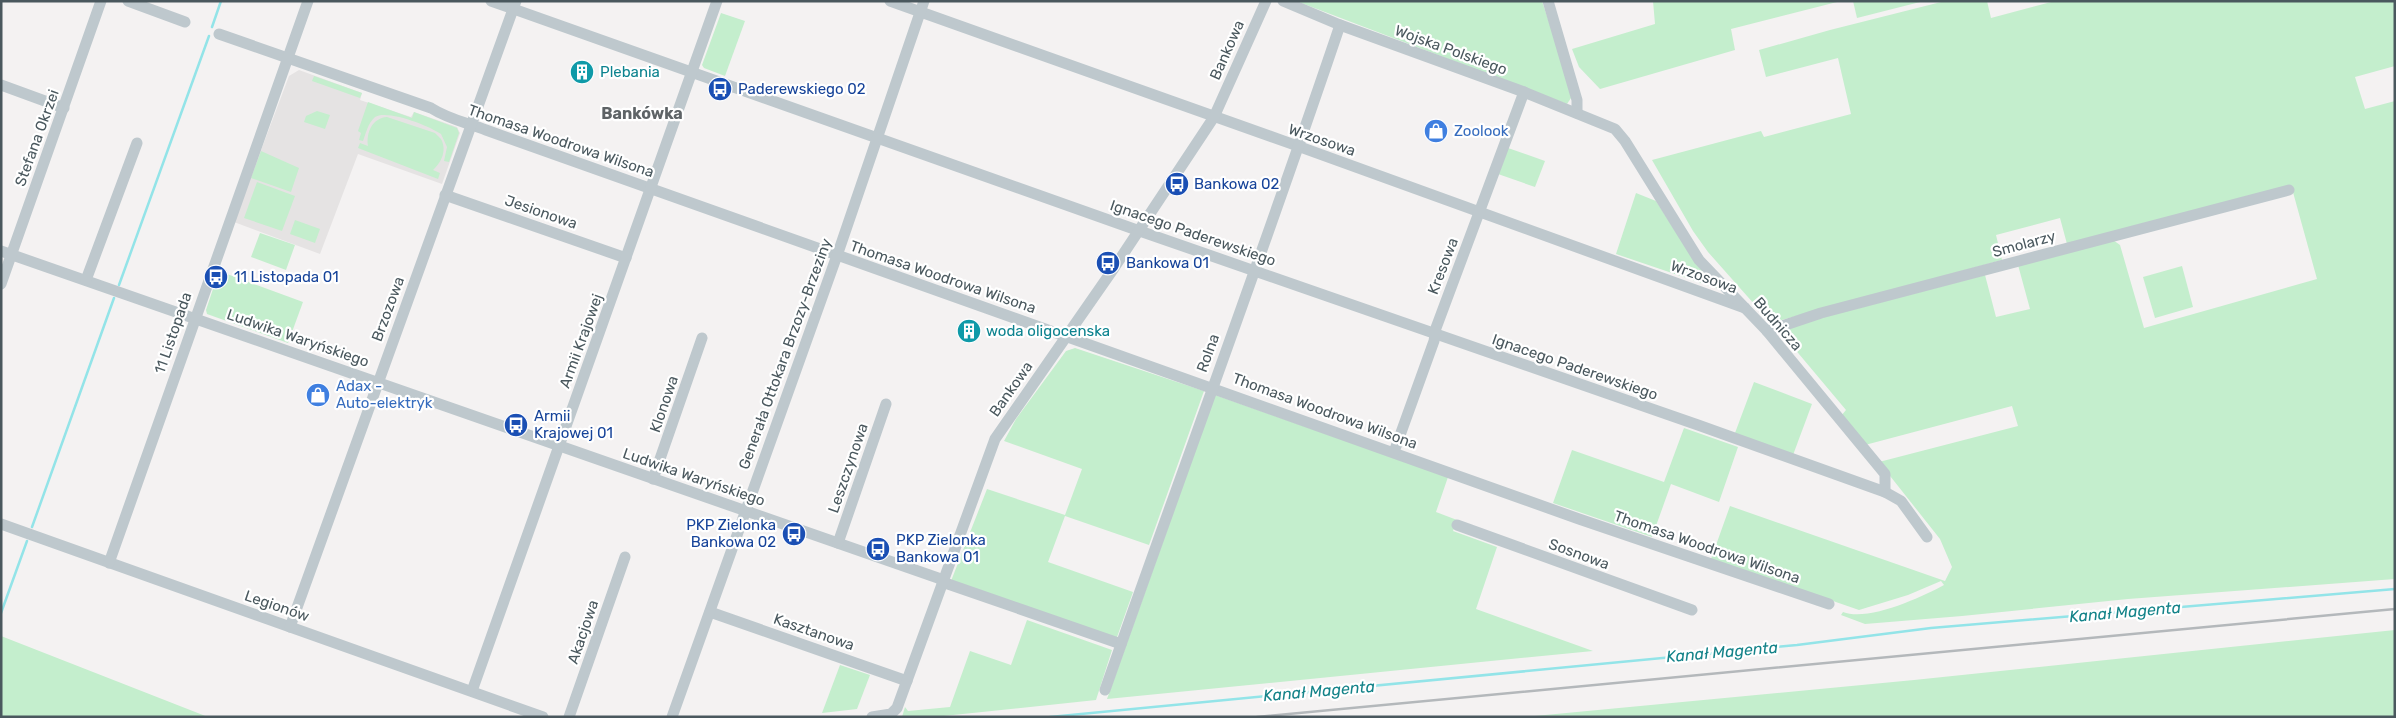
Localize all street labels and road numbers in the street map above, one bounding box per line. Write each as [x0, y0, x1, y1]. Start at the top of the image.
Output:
street label: Bankowa [1206, 17, 1248, 83]
street label: Wojska Polskiego [1392, 21, 1510, 79]
street label: Stefana Okrzei [11, 87, 63, 189]
street label: Thomasa Woodrowa Wilsona [466, 101, 656, 181]
street label: Wrzosowa [1286, 120, 1358, 160]
street label: Jesionowa [502, 191, 580, 233]
street label: Ignacego Paderewskiego [1108, 196, 1278, 270]
street label: Smolarzy [1990, 227, 2058, 261]
street label: Kresowa [1424, 235, 1462, 297]
street label: Generała Ottokara Brzozy-Brzeziny [735, 236, 835, 472]
street label: Thomasa Woodrowa Wilsona [848, 237, 1038, 317]
street label: Wrzosowa [1668, 257, 1740, 297]
street label: Brzozowa [368, 274, 408, 344]
street label: 11 Listopada [151, 290, 195, 376]
street label: Armii Krajowej [556, 291, 606, 391]
street label: Budnicza [1750, 294, 1806, 354]
street label: Ludwika Waryńskiego [225, 305, 371, 371]
street label: Ignacego Paderewskiego [1490, 330, 1660, 404]
street label: Rolna [1193, 331, 1223, 375]
street label: Bankowa [985, 358, 1037, 420]
street label: Thomasa Woodrowa Wilsona [1230, 369, 1420, 453]
street label: Klonowa [646, 373, 682, 435]
street label: Leszczynowa [824, 421, 872, 515]
street label: Ludwika Waryńskiego [621, 444, 767, 510]
street label: Thomasa Woodrowa Wilsona [1612, 507, 1802, 587]
street label: Sosnowa [1546, 535, 1612, 573]
street label: Legionów [242, 587, 312, 625]
street label: Akacjowa [564, 598, 602, 666]
street label: Kasztanowa [771, 610, 857, 654]

